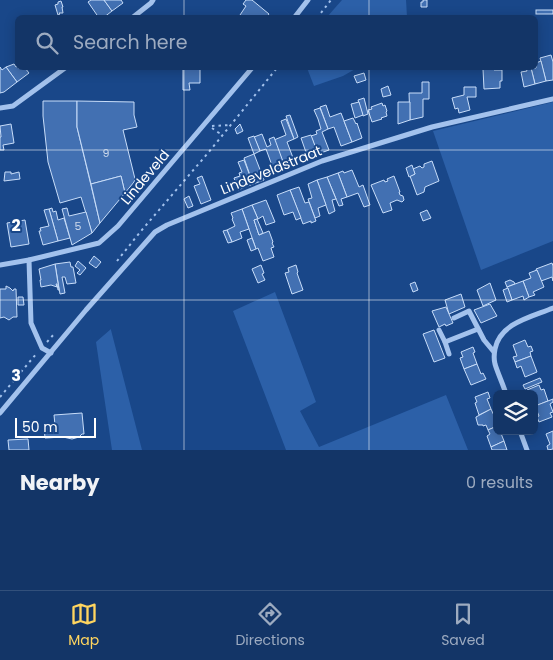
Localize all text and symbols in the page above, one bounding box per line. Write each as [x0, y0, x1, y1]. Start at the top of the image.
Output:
search box [15, 15, 538, 70]
icon: search [33, 29, 61, 57]
text: Search here [73, 29, 187, 56]
street label: Lindeveldstraat [217, 141, 325, 199]
house number: 9 [103, 145, 110, 161]
street label: Lindeveld [116, 145, 174, 209]
text: 2 [11, 214, 21, 237]
house number: 5 [75, 218, 82, 234]
text: 3 [11, 364, 21, 387]
map controls [493, 390, 538, 435]
button: layers [493, 390, 538, 435]
scale bar [15, 415, 96, 438]
text: 50 m [22, 417, 58, 437]
text: Nearby [20, 468, 100, 497]
text: 0 results [466, 471, 533, 494]
tab: Map [68, 600, 99, 651]
tab: Directions [235, 600, 305, 651]
tab: Saved [441, 600, 485, 651]

